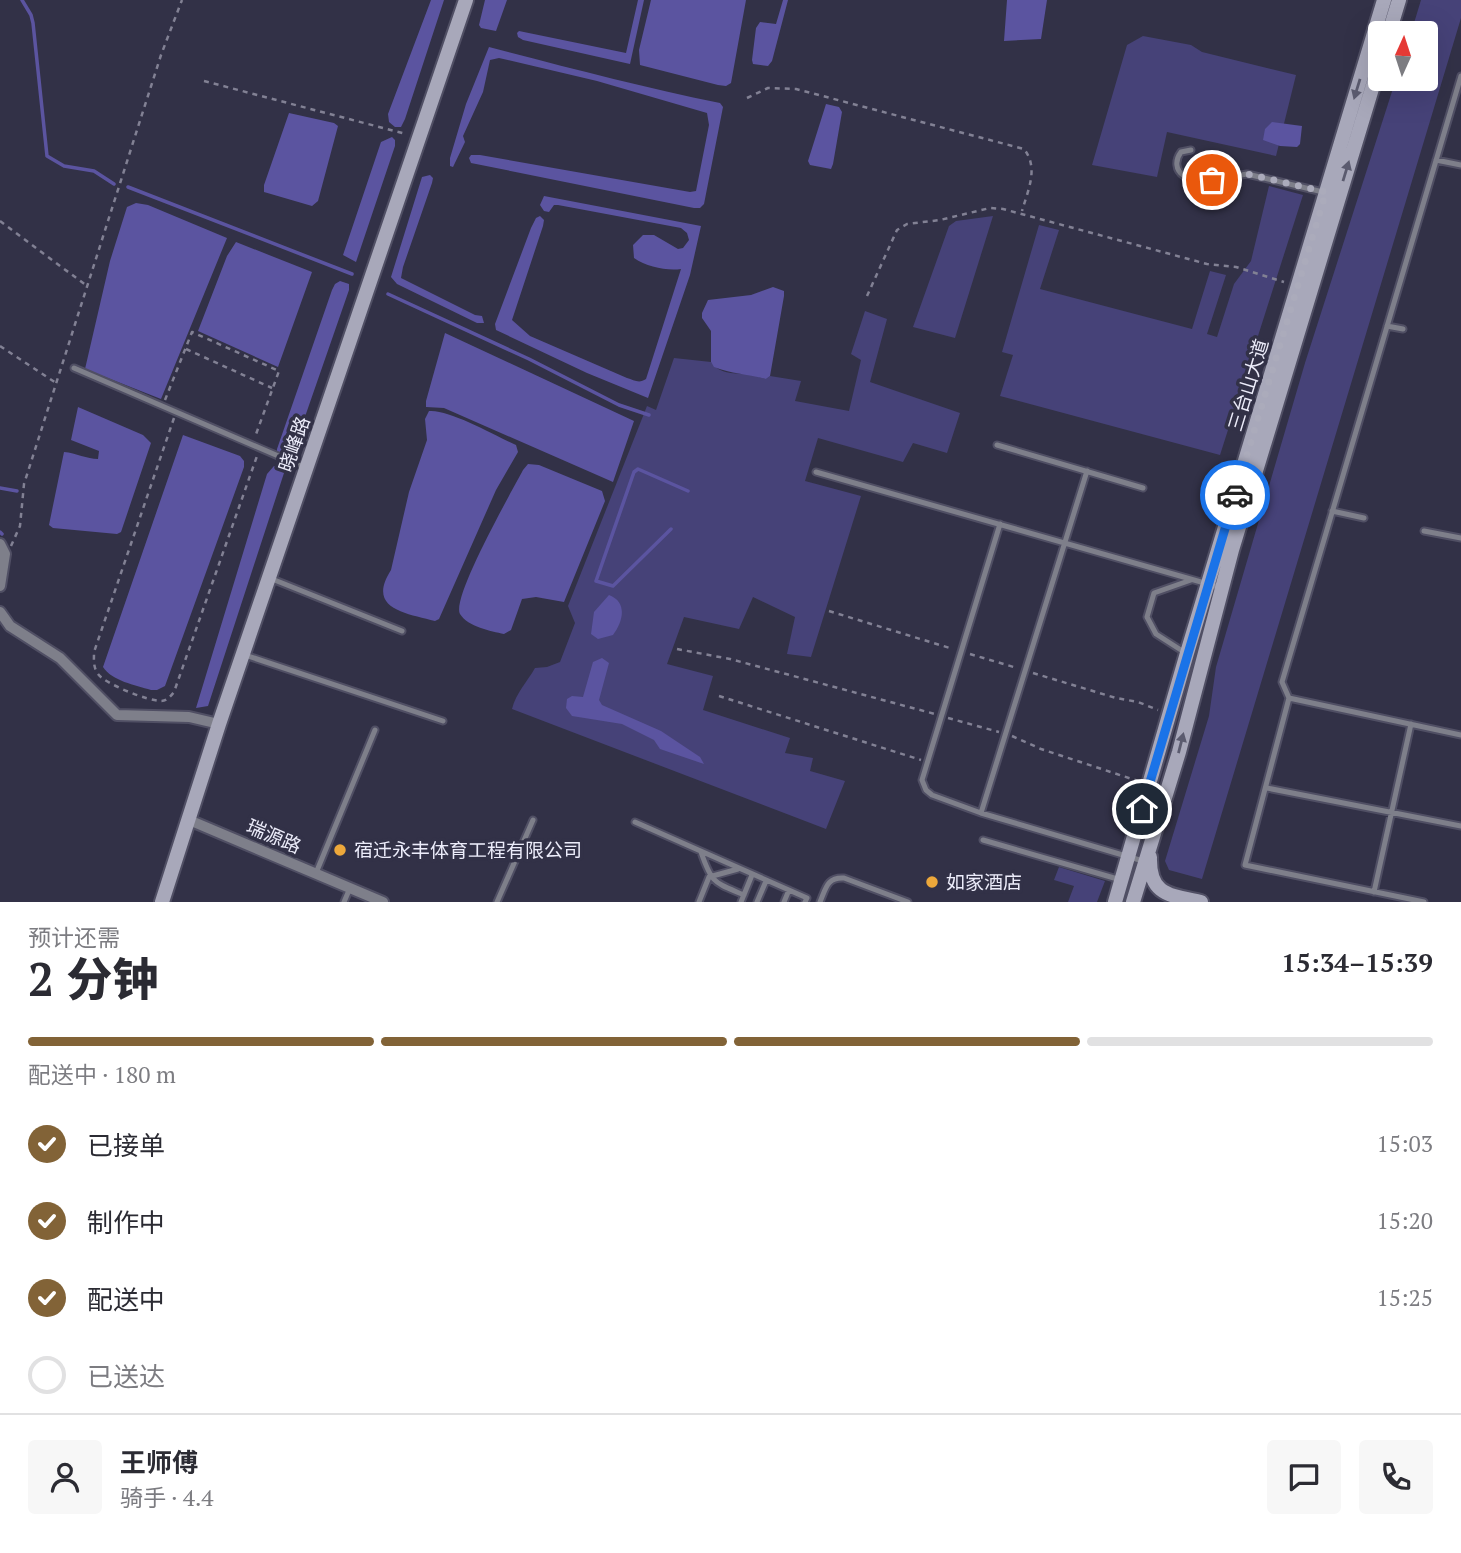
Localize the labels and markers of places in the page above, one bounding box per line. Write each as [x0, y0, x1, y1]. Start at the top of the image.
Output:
pin [1182, 150, 1242, 210]
pin [1112, 779, 1172, 839]
place label: 宿迁永丰体育工程有限公司 [354, 837, 582, 862]
marker: 宿迁永丰体育工程有限公司 [332, 842, 348, 858]
place label: 如家酒店 [946, 869, 1022, 894]
marker: 如家酒店 [924, 874, 940, 890]

